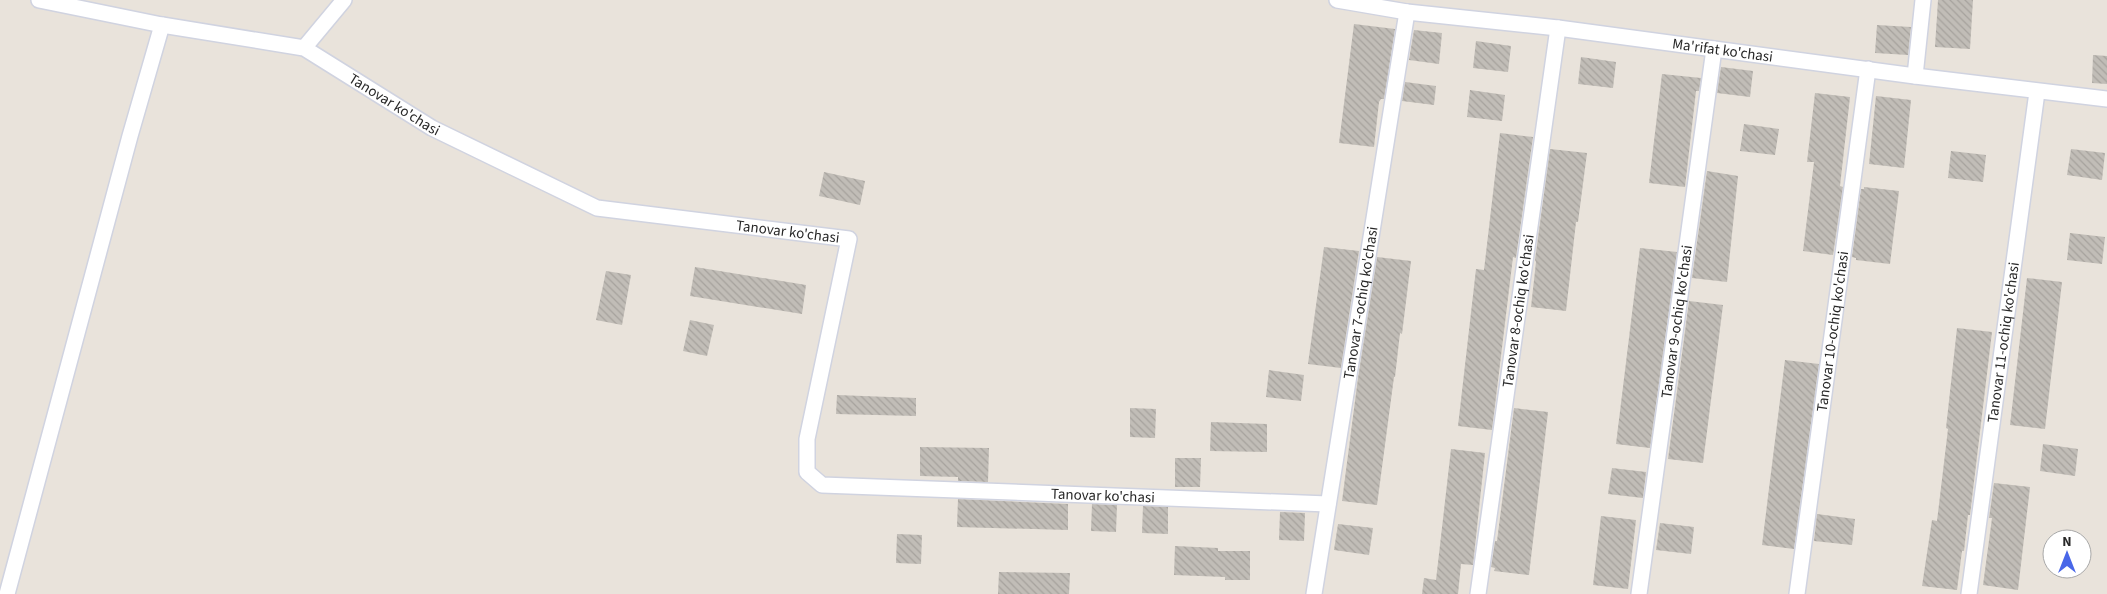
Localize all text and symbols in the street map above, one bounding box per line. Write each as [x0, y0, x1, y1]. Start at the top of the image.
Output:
street label: Ma'rifat ko'chasi [1671, 33, 1774, 68]
street label: Tanovar ko'chasi [344, 68, 443, 141]
street label: Tanovar ko'chasi [735, 215, 841, 249]
street label: Tanovar 7-ochiq ko'chasi [1338, 225, 1384, 381]
street label: Tanovar 8-ochiq ko'chasi [1497, 233, 1540, 389]
street label: Tanovar 9-ochiq ko'chasi [1656, 244, 1698, 400]
street label: Tanovar 10-ochiq ko'chasi [1812, 250, 1854, 413]
street label: Tanovar 11-ochiq ko'chasi [1982, 261, 2025, 424]
street label: Tanovar ko'chasi [1051, 484, 1155, 508]
north arrow [2042, 529, 2092, 579]
text: N [2062, 532, 2072, 552]

